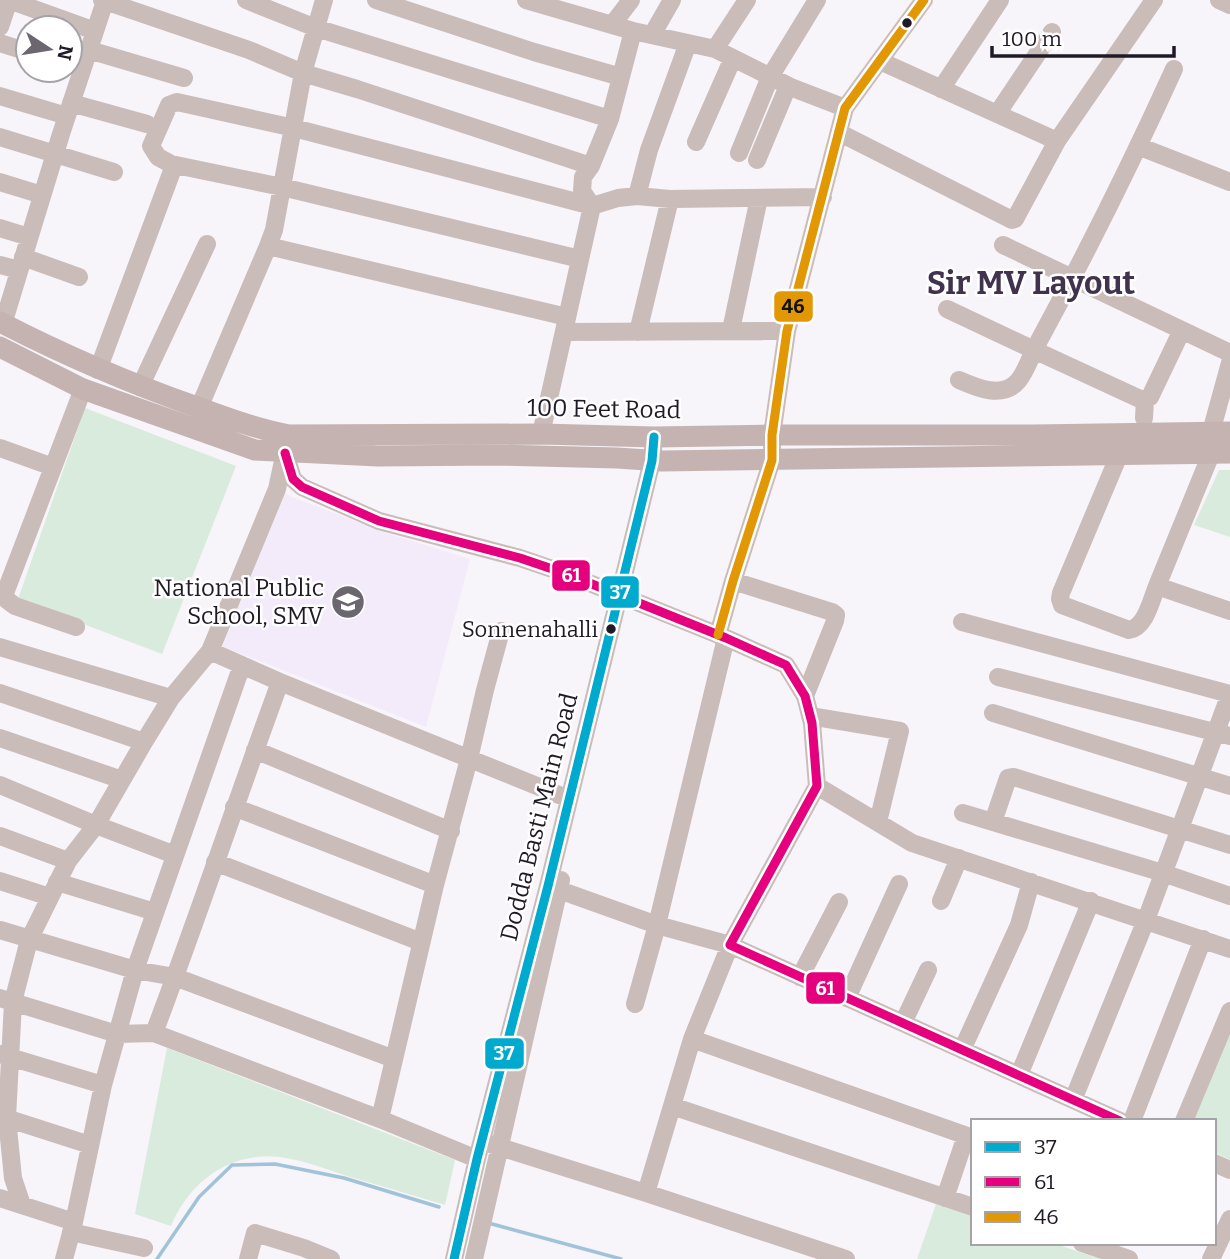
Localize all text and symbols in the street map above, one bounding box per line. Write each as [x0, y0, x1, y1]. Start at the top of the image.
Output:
north arrow [14, 14, 84, 84]
scale bar [992, 14, 1174, 58]
unlabelled marker [900, 16, 914, 30]
text: 100 m [1002, 26, 1062, 52]
text: N [52, 43, 78, 62]
district label: Sir MV Layout [927, 264, 1136, 302]
line badge: 46 [773, 290, 814, 323]
text: 46 [782, 295, 804, 318]
street label: 100 Feet Road [527, 394, 681, 424]
line badge: 61 [551, 559, 591, 592]
text: 61 [561, 564, 581, 587]
place label: National Public School, SMV [153, 574, 324, 630]
line badge: 37 [600, 575, 640, 609]
text: 37 [609, 581, 631, 604]
school or university icon: National Public School, SMV [329, 583, 367, 621]
place label: Sonnenahalli [462, 616, 598, 643]
marker: Sonnenahalli [604, 622, 618, 636]
street label: Dodda Basti Main Road [495, 690, 583, 944]
line badge: 61 [805, 971, 846, 1005]
text: 61 [815, 977, 835, 1000]
line badge: 37 [484, 1037, 525, 1070]
text: 37 [493, 1042, 515, 1065]
legend [971, 1119, 1216, 1245]
text: 37 [1034, 1134, 1057, 1160]
text: 61 [1034, 1169, 1055, 1195]
text: 46 [1034, 1204, 1059, 1230]

